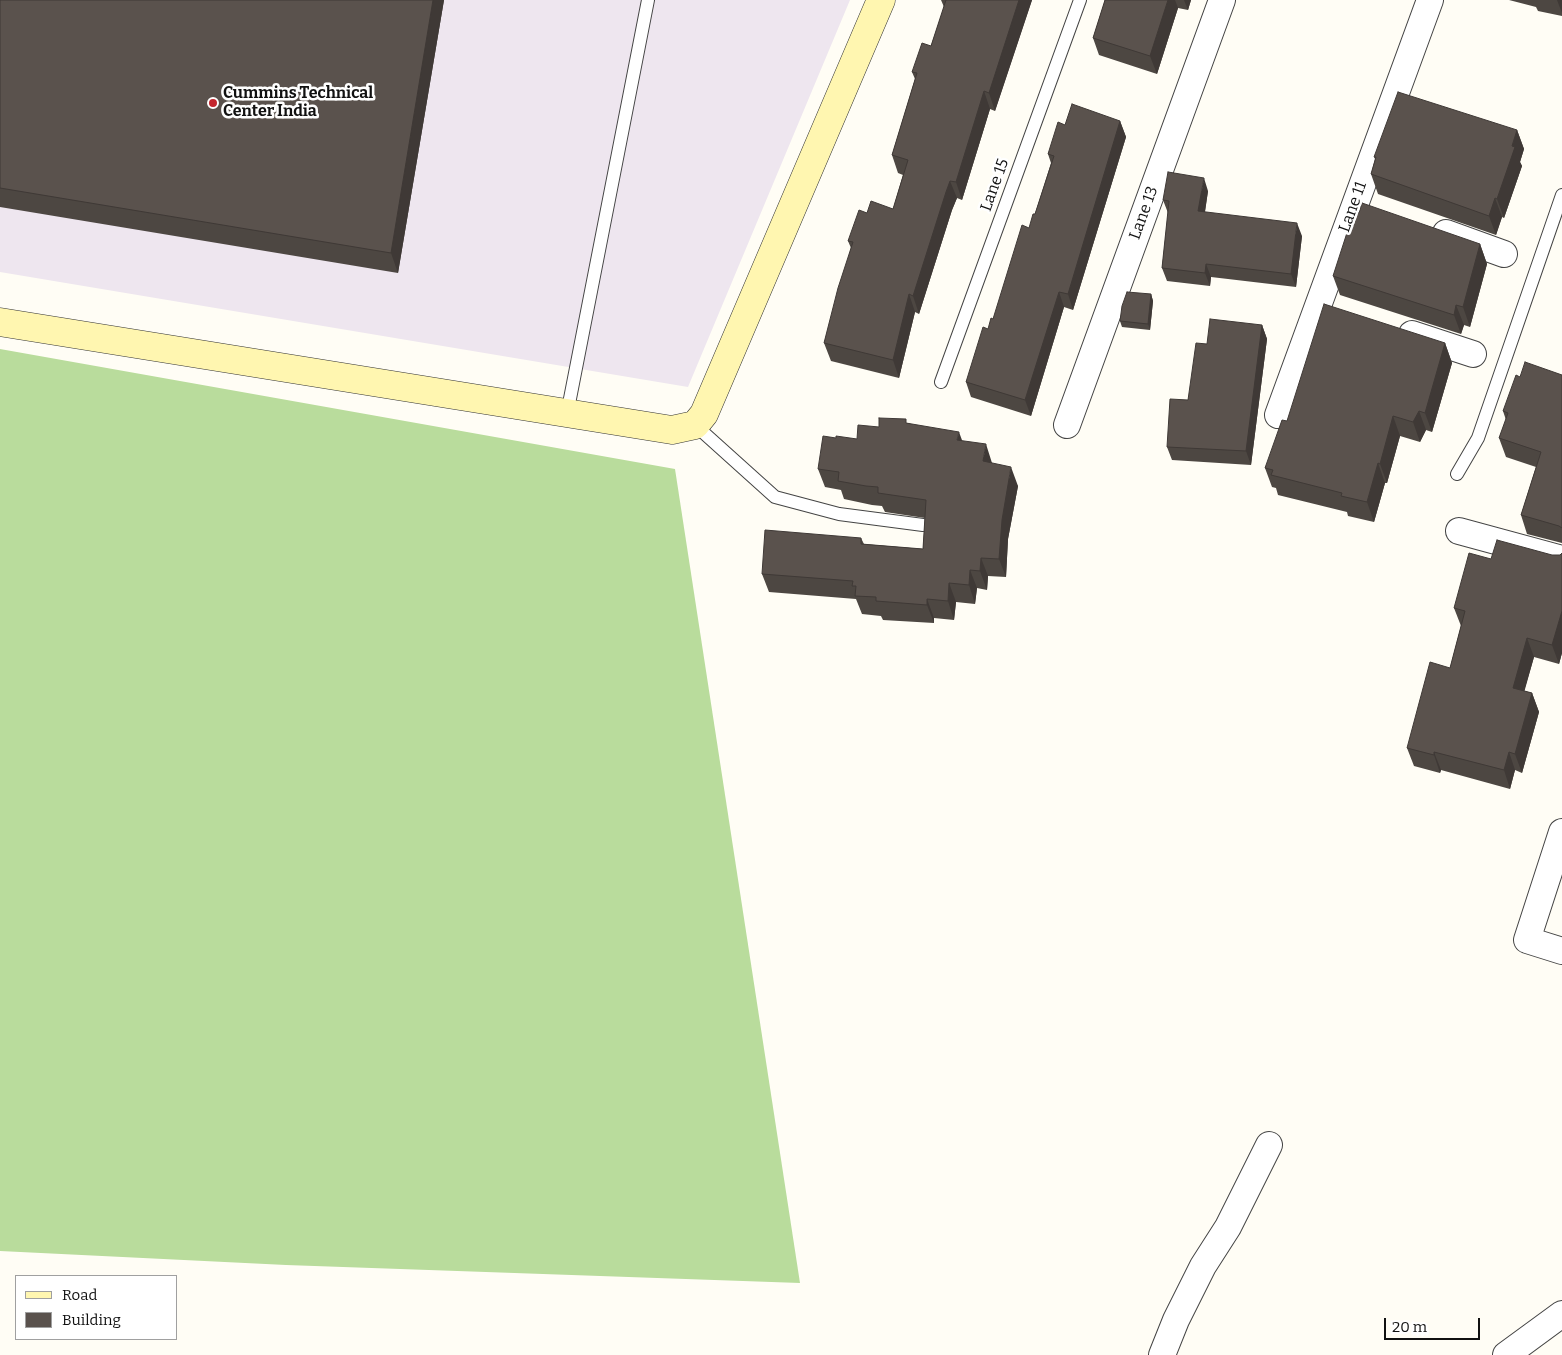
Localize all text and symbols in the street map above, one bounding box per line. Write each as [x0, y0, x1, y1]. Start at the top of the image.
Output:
place label: Cummins Technical Center India [223, 84, 373, 122]
marker: Cummins Technical Center India [207, 97, 219, 109]
street label: Lane 15 [977, 156, 1013, 214]
street label: Lane 11 [1335, 179, 1371, 235]
street label: Lane 13 [1126, 184, 1162, 242]
legend [15, 1275, 178, 1340]
text: Road [62, 1286, 97, 1304]
scale bar [1387, 1308, 1483, 1340]
text: Building [62, 1311, 121, 1329]
text: 20 m [1392, 1318, 1427, 1336]

